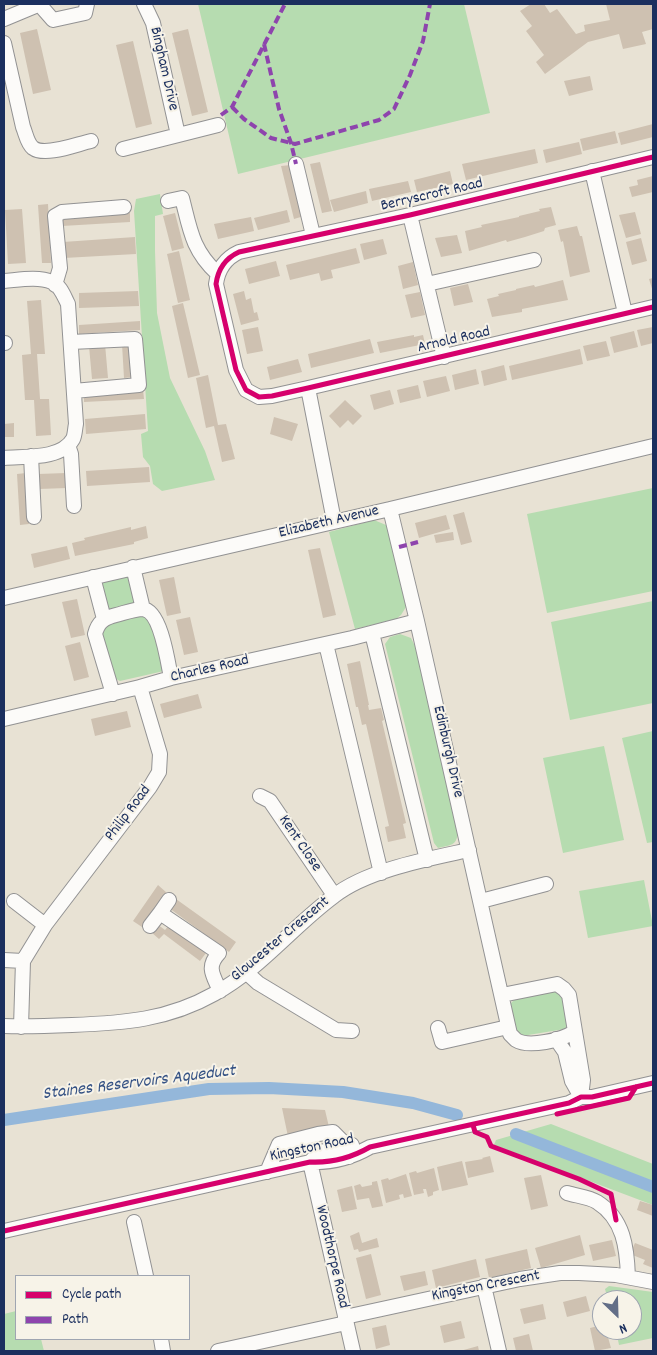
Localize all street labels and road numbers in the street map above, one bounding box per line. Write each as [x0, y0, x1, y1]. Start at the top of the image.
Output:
street label: Bingham Drive [144, 25, 182, 113]
street label: Berryscroft Road [379, 175, 485, 217]
street label: Arnold Road [416, 323, 492, 359]
street label: Elizabeth Avenue [277, 502, 381, 544]
street label: Charles Road [169, 652, 251, 688]
street label: Edinburgh Drive [427, 704, 467, 800]
street label: Philip Road [102, 782, 156, 846]
street label: Kent Close [273, 812, 325, 876]
street label: Gloucester Crescent [228, 893, 334, 987]
street label: Kingston Road [268, 1131, 356, 1167]
street label: Woodthorpe Road [310, 1204, 352, 1310]
street label: Kingston Crescent [430, 1267, 542, 1307]

